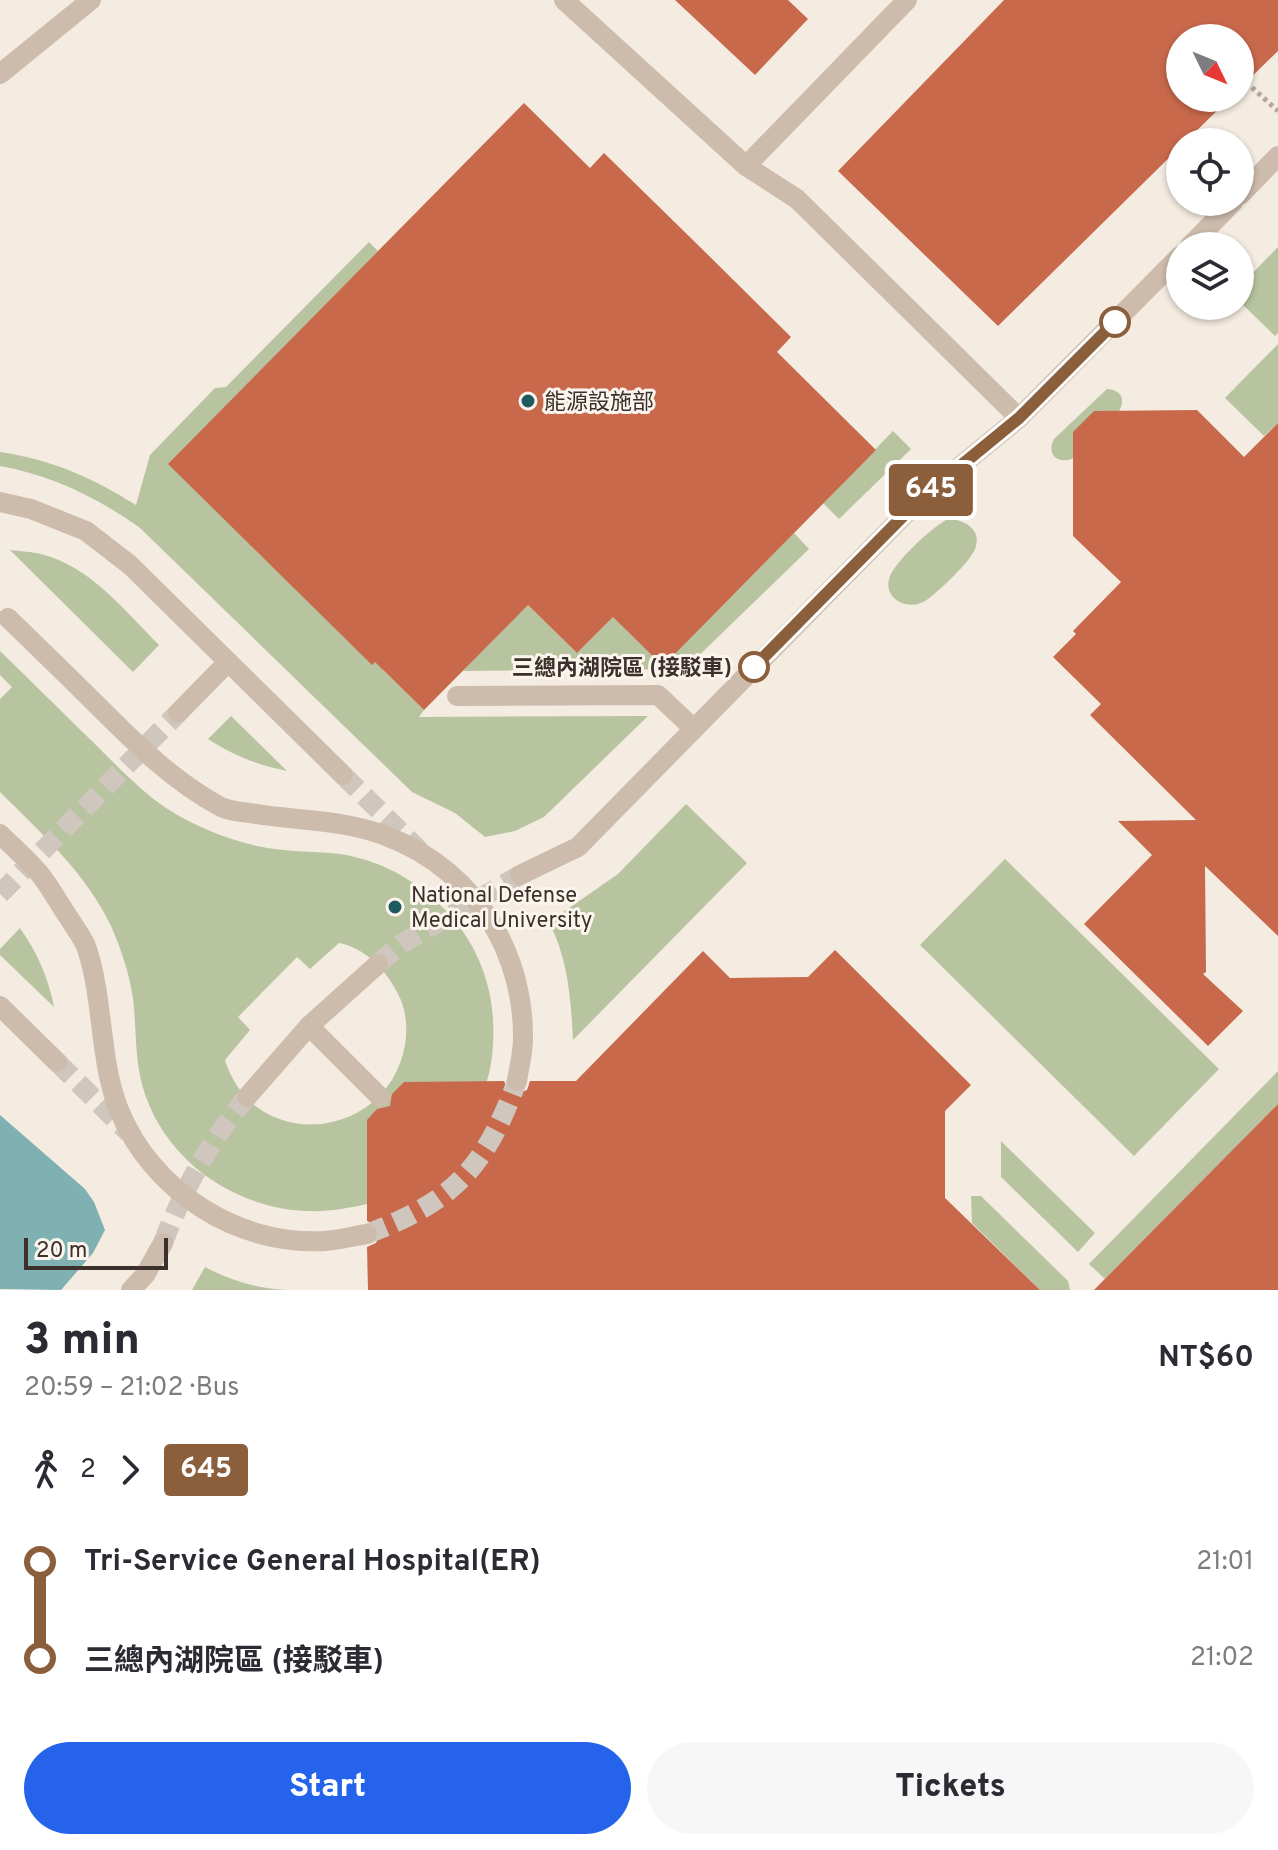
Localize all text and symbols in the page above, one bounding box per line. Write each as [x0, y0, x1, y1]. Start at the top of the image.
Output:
north arrow [1166, 24, 1254, 112]
map controls [1166, 24, 1254, 320]
button: locate [1166, 128, 1254, 216]
button: layers [1166, 232, 1254, 320]
unlabelled marker [1100, 307, 1130, 337]
place label: 能源設施部 [544, 390, 654, 417]
marker: 能源設施部 [519, 392, 537, 410]
line badge: 645 [885, 464, 977, 516]
text: 645 [905, 472, 957, 508]
marker: 三總內湖院區 (接駁車) [739, 652, 769, 682]
place label: 三總內湖院區 (接駁車) [512, 655, 732, 683]
place label: National Defense Medical University [411, 883, 592, 935]
marker: National Defense Medical University [386, 898, 404, 916]
scale bar [24, 1234, 168, 1270]
text: 20 m [36, 1238, 87, 1265]
text: 3 min [24, 1314, 140, 1370]
text: NT$60 [1158, 1340, 1254, 1377]
text: 20:59 – 21:02 · Bus [24, 1372, 240, 1405]
icon: walk [24, 1448, 68, 1492]
icon: forward [108, 1448, 152, 1492]
text: 645 [180, 1452, 232, 1488]
text: 2 [80, 1454, 96, 1487]
text: Tri-Service General Hospital(ER) [84, 1544, 541, 1581]
text: 21:01 [1196, 1546, 1254, 1579]
text: 21:02 [1190, 1642, 1254, 1675]
text: 三總內湖院區 (接駁車) [84, 1644, 384, 1681]
button: Start [24, 1742, 631, 1834]
button: Tickets [647, 1742, 1254, 1834]

